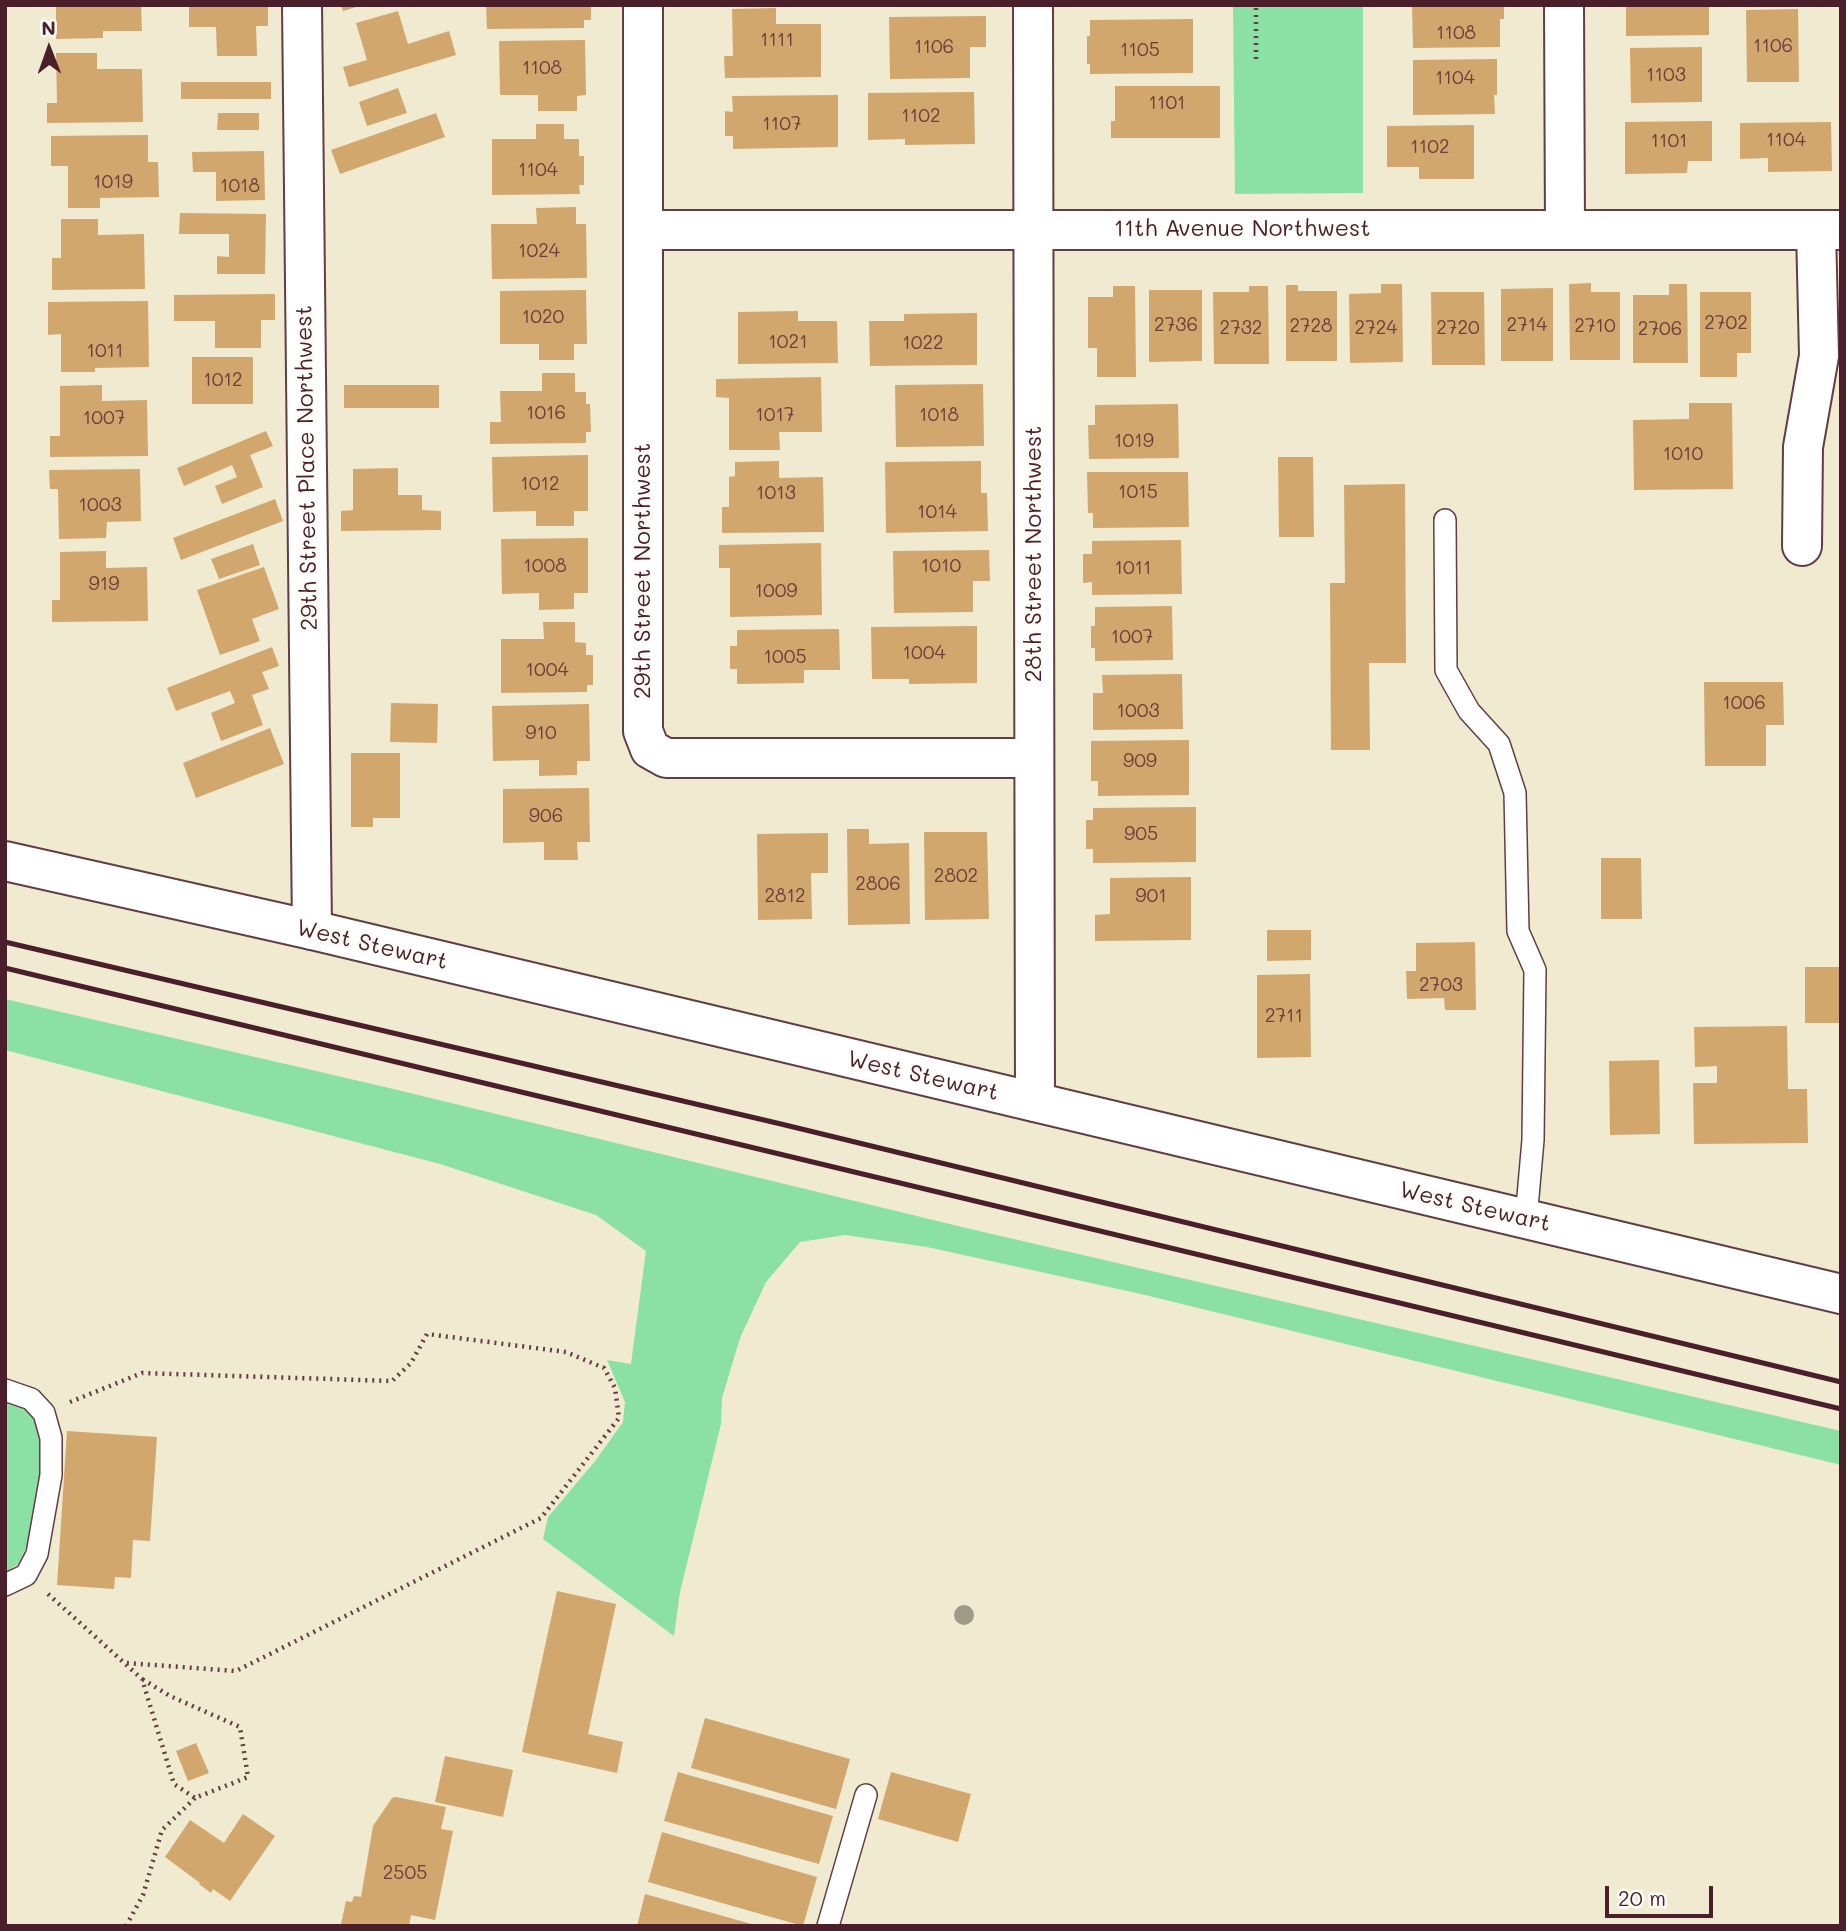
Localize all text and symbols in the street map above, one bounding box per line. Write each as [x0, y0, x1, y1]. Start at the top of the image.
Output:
north arrow [14, 14, 84, 84]
text: N [41, 15, 56, 40]
house number: 1108 [1436, 22, 1476, 44]
house number: 1111 [760, 29, 794, 51]
house number: 1106 [1753, 35, 1793, 57]
house number: 1106 [914, 36, 954, 58]
house number: 1105 [1120, 39, 1160, 61]
house number: 1108 [522, 57, 562, 79]
house number: 1103 [1646, 64, 1686, 86]
house number: 1104 [1435, 67, 1475, 89]
house number: 1101 [1148, 92, 1186, 114]
house number: 1102 [901, 105, 941, 127]
house number: 1107 [762, 113, 802, 135]
house number: 1104 [1766, 129, 1806, 151]
house number: 1101 [1650, 130, 1688, 152]
house number: 1102 [1410, 136, 1450, 158]
house number: 1104 [518, 159, 558, 181]
house number: 1019 [93, 171, 133, 193]
house number: 1018 [220, 175, 260, 197]
street label: 11th Avenue Northwest [1114, 215, 1370, 243]
house number: 1024 [518, 240, 560, 262]
street label: 29th Street Place Northwest [290, 305, 324, 631]
house number: 1020 [522, 306, 564, 328]
house number: 2702 [1704, 312, 1748, 334]
house number: 2736 [1154, 314, 1198, 336]
house number: 2714 [1507, 314, 1547, 336]
house number: 2728 [1289, 315, 1333, 337]
house number: 2710 [1574, 315, 1616, 337]
house number: 2732 [1220, 317, 1262, 339]
house number: 2724 [1355, 317, 1397, 339]
house number: 2720 [1436, 317, 1480, 339]
house number: 2706 [1638, 318, 1682, 340]
house number: 1021 [768, 331, 808, 353]
house number: 1022 [902, 332, 944, 354]
house number: 1011 [86, 340, 124, 362]
house number: 1012 [203, 369, 243, 391]
house number: 1016 [526, 402, 566, 424]
house number: 1017 [755, 404, 795, 426]
house number: 1018 [919, 404, 959, 426]
house number: 1007 [83, 407, 125, 429]
street label: 28th Street Northwest [1020, 426, 1048, 682]
house number: 1019 [1114, 430, 1154, 452]
street label: 29th Street Northwest [629, 443, 657, 699]
house number: 1010 [1663, 443, 1703, 465]
house number: 1012 [520, 473, 560, 495]
house number: 1015 [1118, 481, 1158, 503]
house number: 1013 [756, 482, 796, 504]
house number: 1003 [78, 494, 122, 516]
house number: 1014 [917, 501, 957, 523]
house number: 1008 [523, 555, 567, 577]
house number: 1010 [921, 555, 961, 577]
house number: 1011 [1114, 557, 1152, 579]
house number: 919 [89, 573, 119, 595]
house number: 1009 [754, 580, 798, 602]
house number: 1007 [1111, 626, 1153, 648]
house number: 1004 [902, 642, 946, 664]
house number: 1005 [763, 646, 807, 668]
house number: 1004 [525, 659, 569, 681]
house number: 1006 [1722, 692, 1766, 714]
house number: 1003 [1116, 700, 1160, 722]
house number: 910 [525, 722, 557, 744]
house number: 909 [1123, 750, 1157, 772]
house number: 906 [529, 805, 563, 827]
house number: 905 [1124, 823, 1158, 845]
house number: 2802 [934, 865, 978, 887]
house number: 2806 [855, 873, 901, 895]
house number: 2812 [764, 885, 806, 907]
house number: 901 [1135, 885, 1167, 907]
street label: West Stewart [294, 914, 450, 976]
house number: 2703 [1419, 974, 1463, 996]
house number: 2711 [1265, 1005, 1303, 1027]
street label: West Stewart [845, 1045, 1001, 1107]
street label: West Stewart [1397, 1176, 1553, 1238]
house number: 2505 [383, 1862, 427, 1884]
scale bar [1608, 1871, 1716, 1915]
text: 20 m [1618, 1884, 1666, 1911]

